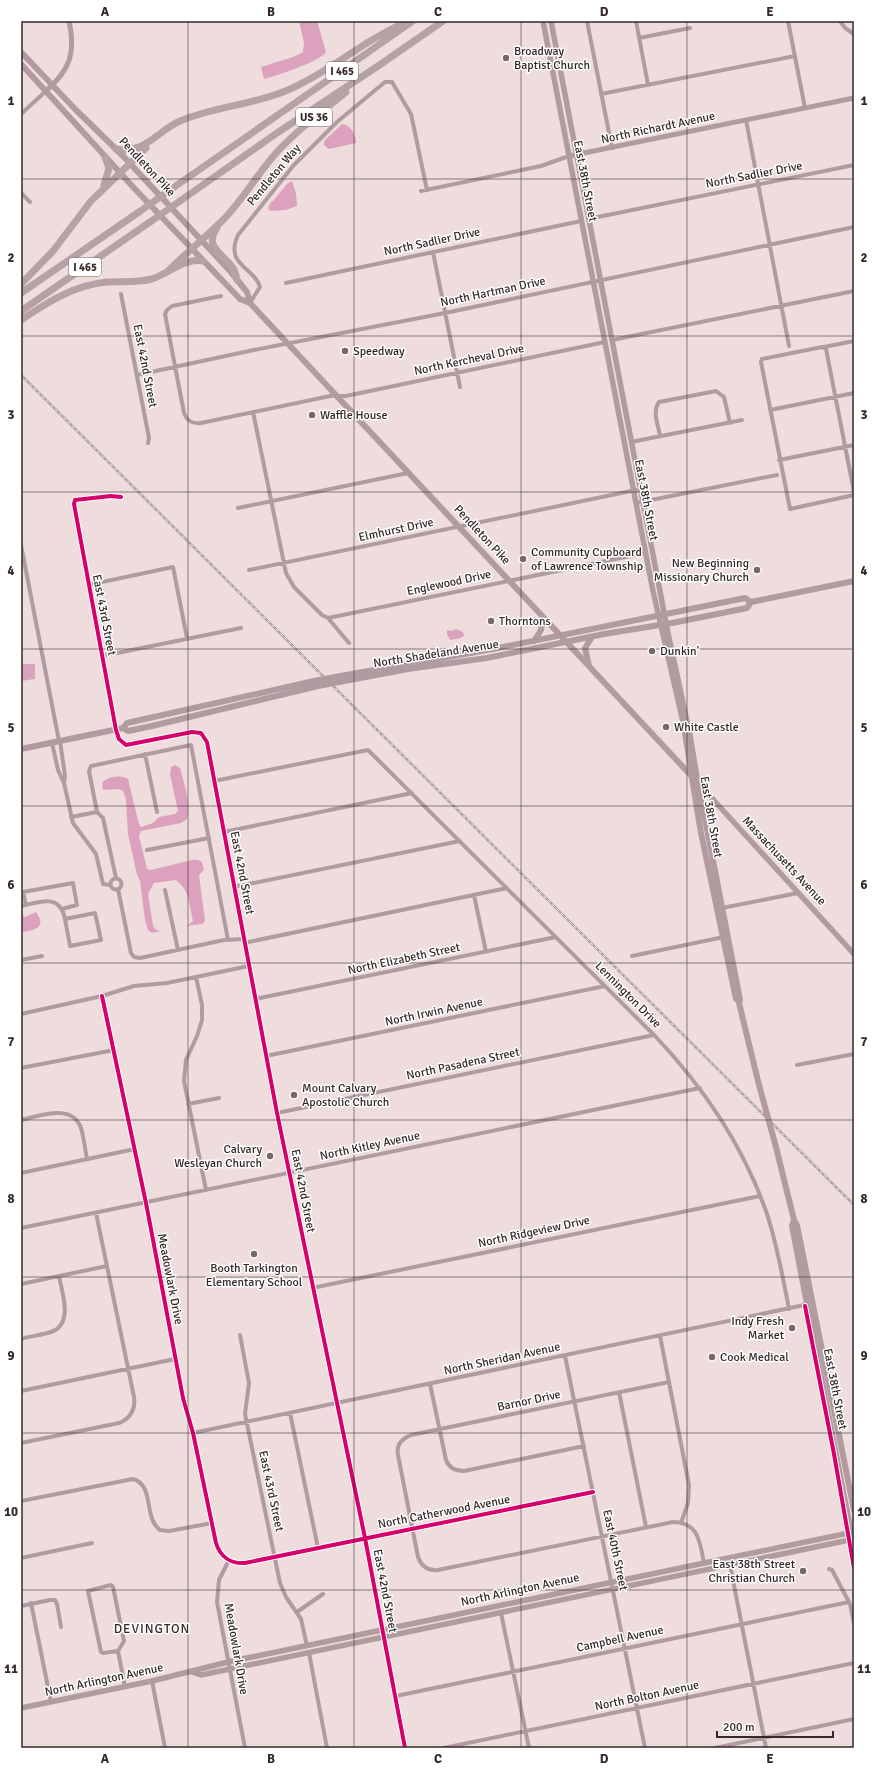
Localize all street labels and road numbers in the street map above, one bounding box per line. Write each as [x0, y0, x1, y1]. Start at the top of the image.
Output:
road number: I 465 [326, 62, 358, 80]
road number: US 36 [296, 108, 332, 126]
street label: North Richardt Avenue [600, 109, 716, 147]
street label: Pendleton Pike [116, 134, 178, 200]
street label: East 38th Street [570, 139, 600, 223]
street label: Pendleton Way [244, 141, 304, 209]
street label: North Sadlier Drive [704, 158, 804, 192]
street label: North Sadlier Drive [382, 224, 482, 260]
road number: I 465 [69, 258, 101, 276]
street label: North Hartman Drive [439, 274, 547, 310]
street label: East 42nd Street [130, 323, 160, 409]
street label: North Kercheval Drive [413, 341, 525, 379]
street label: East 38th Street [631, 458, 661, 542]
street label: Pendleton Pike [451, 502, 513, 568]
street label: Elmhurst Drive [357, 515, 435, 545]
street label: Englewood Drive [405, 567, 493, 599]
street label: East 43rd Street [89, 573, 119, 657]
street label: North Shadeland Avenue [372, 637, 500, 671]
street label: East 38th Street [696, 775, 726, 859]
street label: Massachusetts Avenue [739, 813, 829, 909]
street label: East 42nd Street [227, 830, 257, 916]
street label: North Elizabeth Street [347, 940, 461, 978]
street label: Lennington Drive [592, 959, 664, 1031]
street label: North Irwin Avenue [384, 994, 484, 1030]
street label: North Pasadena Street [405, 1045, 521, 1083]
street label: North Kitley Avenue [319, 1128, 421, 1164]
street label: East 42nd Street [288, 1148, 318, 1234]
street label: North Ridgeview Drive [477, 1213, 591, 1251]
street label: Meadowlark Drive [154, 1232, 186, 1326]
street label: North Sheridan Avenue [442, 1339, 562, 1379]
street label: East 38th Street [820, 1347, 850, 1431]
street label: Barnor Drive [496, 1387, 562, 1415]
street label: East 43rd Street [255, 1449, 287, 1533]
street label: North Catherwood Avenue [377, 1492, 511, 1532]
street label: East 40th Street [599, 1508, 631, 1592]
street label: East 42nd Street [370, 1548, 400, 1634]
street label: North Arlington Avenue [459, 1570, 581, 1610]
street label: Meadowlark Drive [221, 1602, 251, 1696]
street label: Campbell Avenue [575, 1622, 665, 1656]
street label: North Arlington Avenue [43, 1660, 165, 1700]
street label: North Bolton Avenue [593, 1678, 701, 1714]

